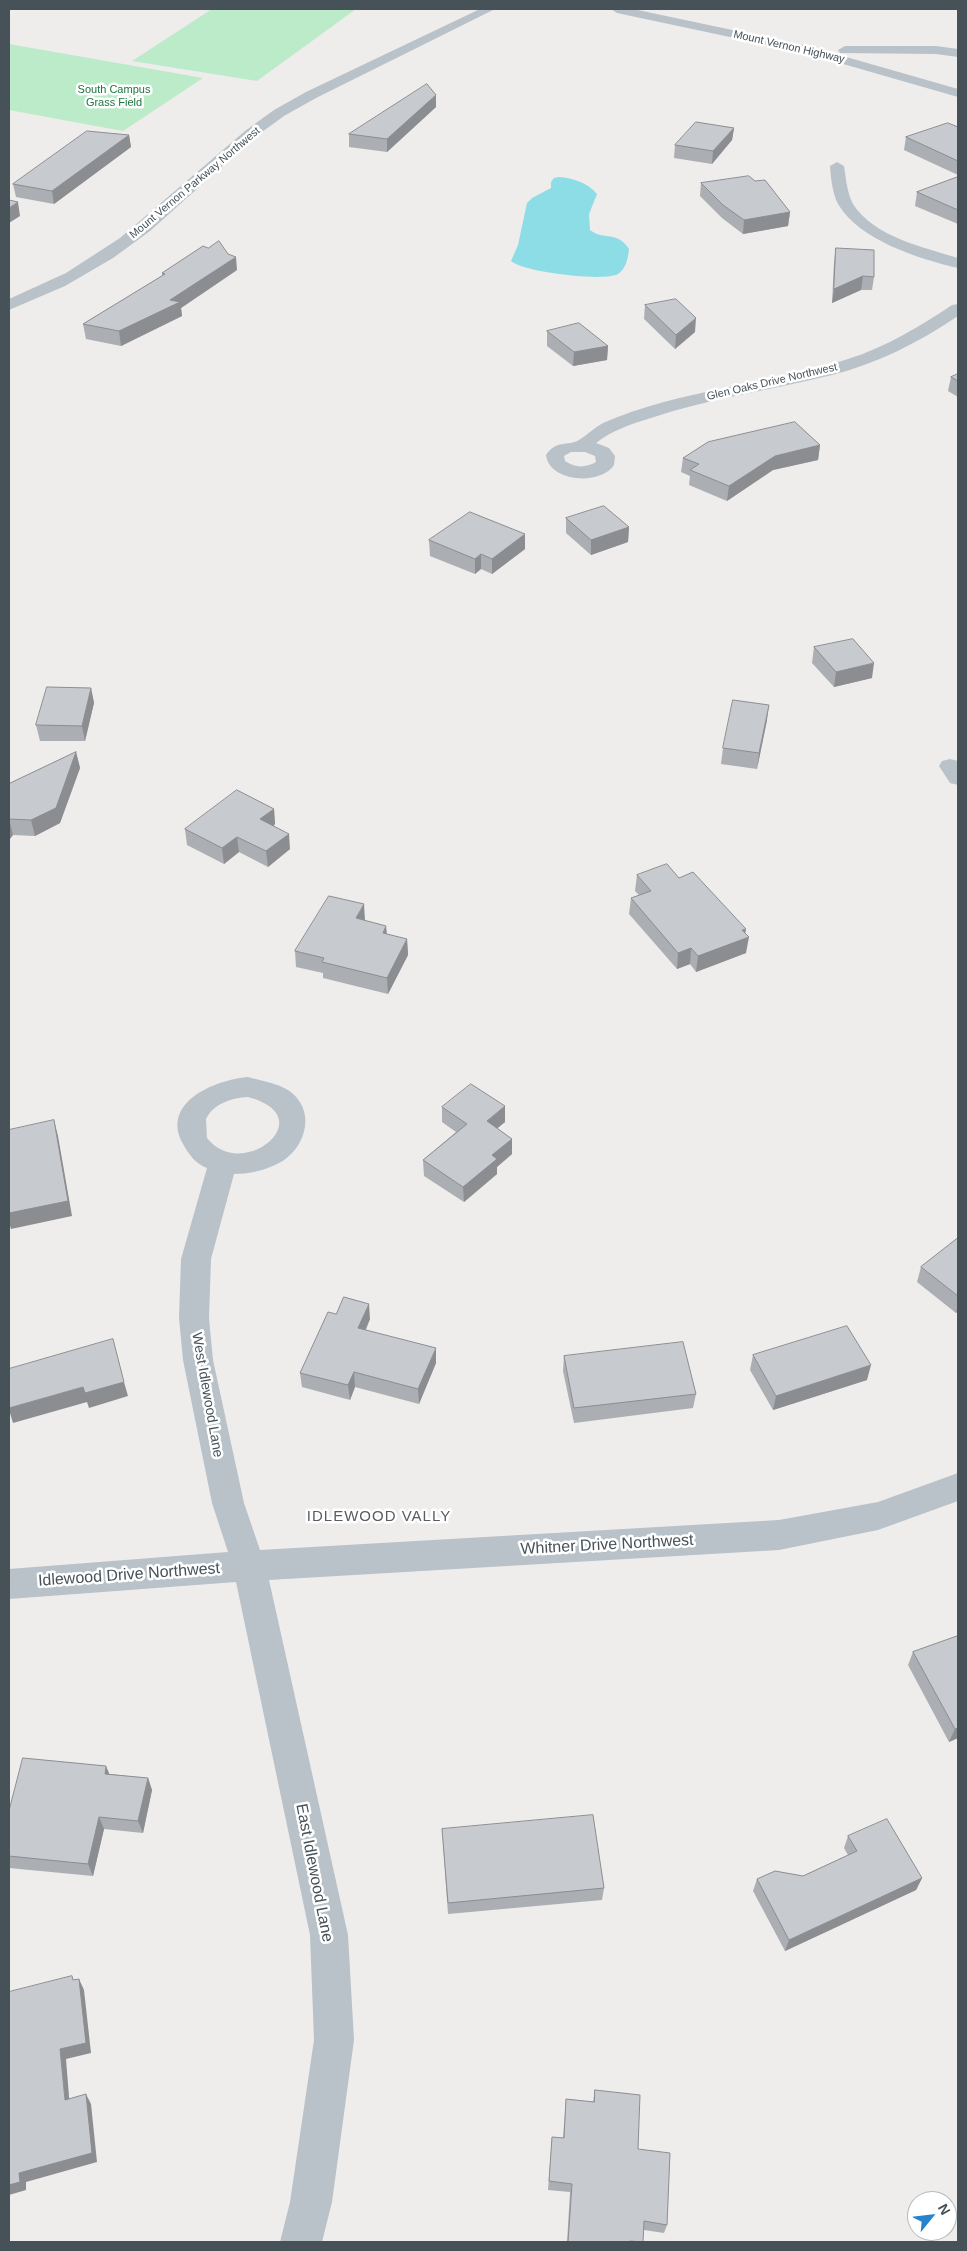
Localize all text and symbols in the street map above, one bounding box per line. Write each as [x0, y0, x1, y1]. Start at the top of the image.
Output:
street label: Mount Vernon Highway [732, 28, 846, 66]
park label: South Campus Grass Field [78, 83, 150, 109]
street label: Mount Vernon Parkway Northwest [127, 124, 263, 242]
street label: Glen Oaks Drive Northwest [706, 361, 838, 403]
street label: West Idlewood Lane [188, 1331, 226, 1459]
district label: IDLEWOOD VALLY [305, 1508, 453, 1526]
street label: Whitner Drive Northwest [520, 1531, 694, 1559]
street label: Idlewood Drive Northwest [37, 1559, 221, 1591]
street label: East Idlewood Lane [291, 1802, 337, 1944]
north arrow [907, 2191, 957, 2241]
text: N [935, 2201, 954, 2218]

